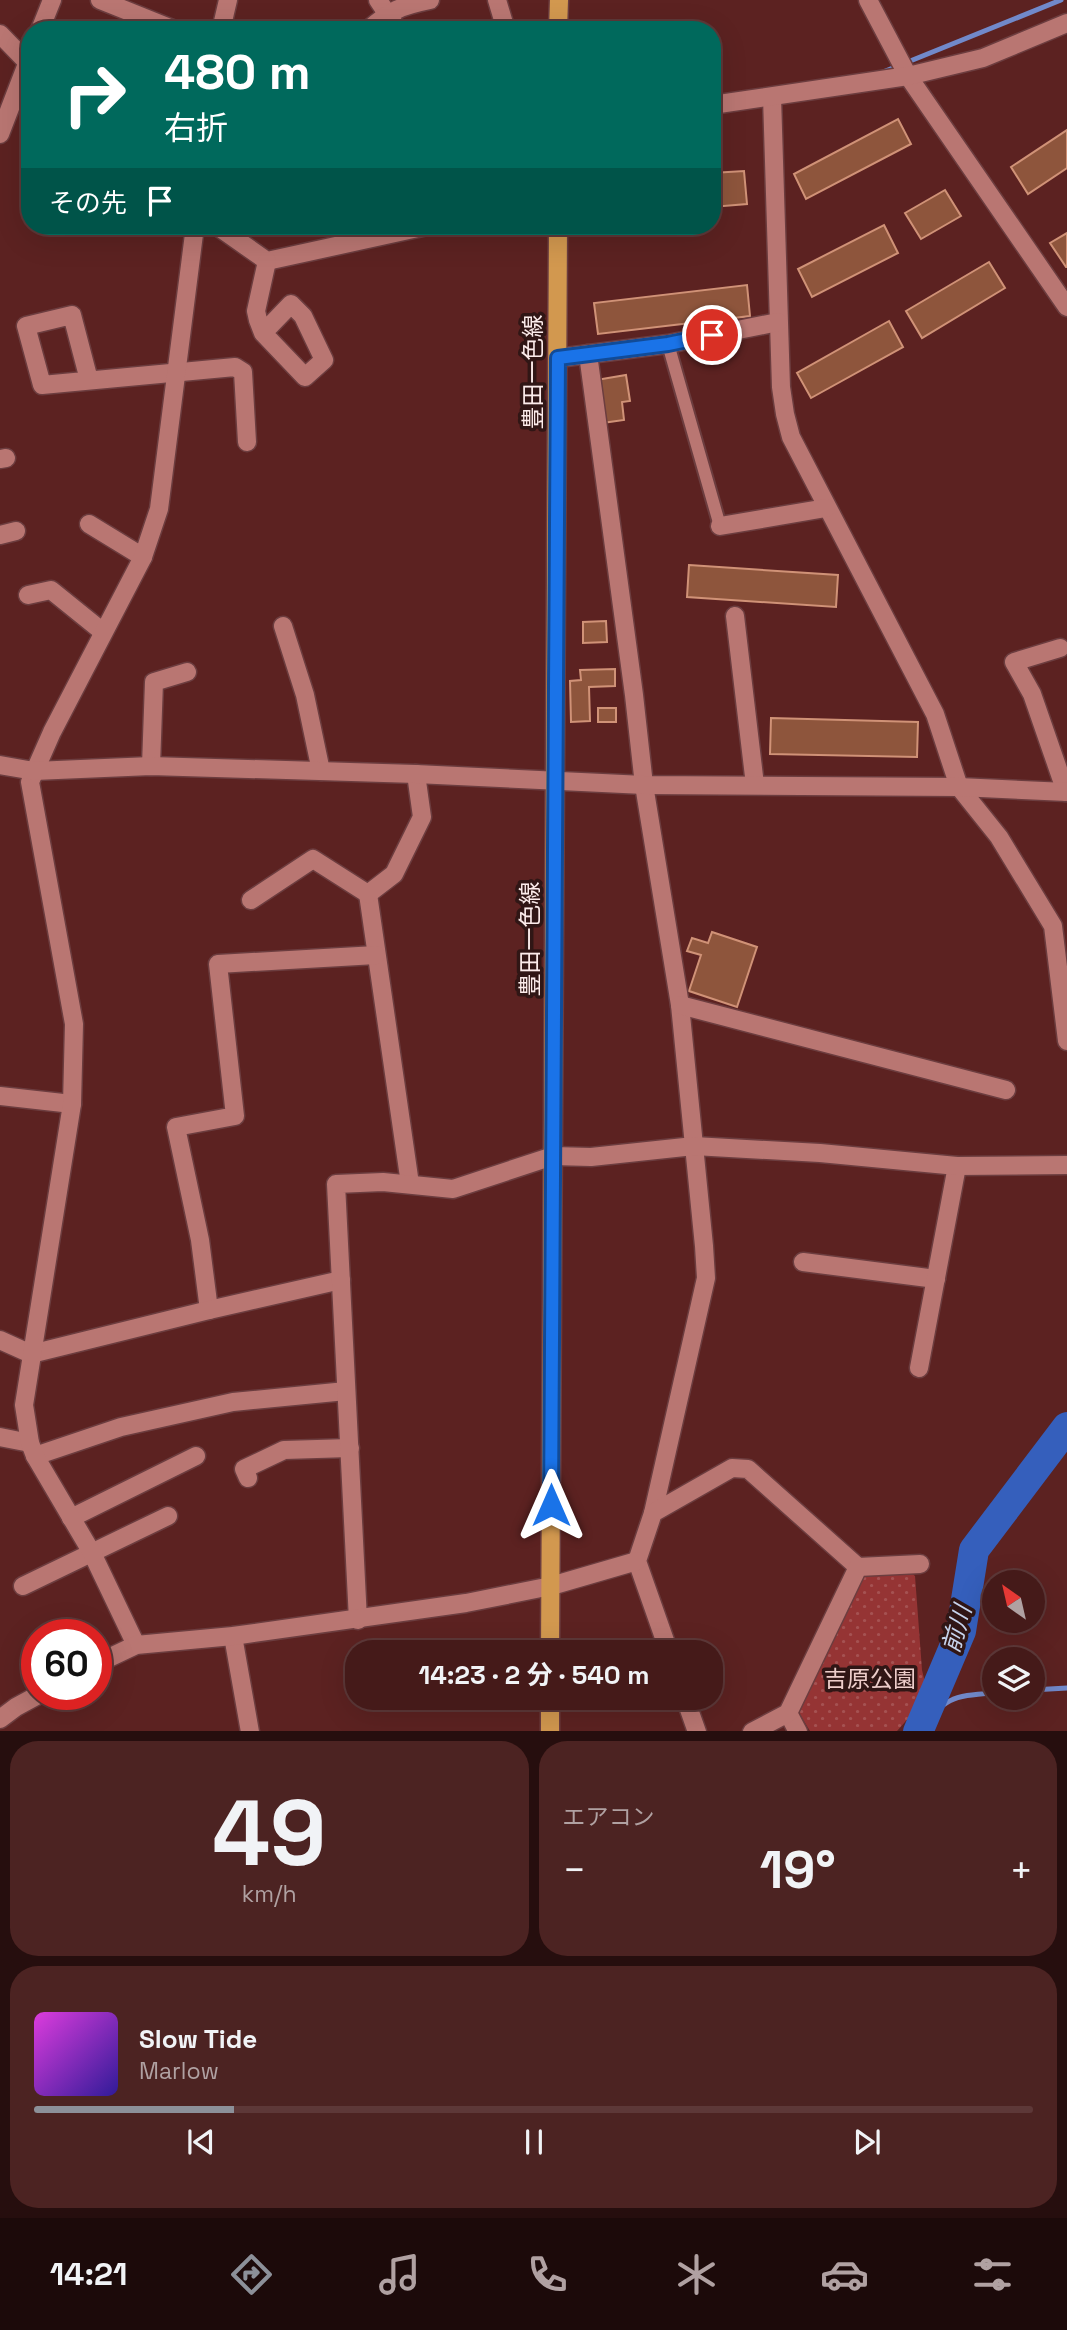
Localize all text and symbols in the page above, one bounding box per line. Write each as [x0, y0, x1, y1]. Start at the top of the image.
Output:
text: 480 m [164, 41, 311, 103]
icon: right [49, 49, 140, 140]
text: 右折 [164, 108, 228, 148]
icon: arrive [141, 182, 179, 220]
text: その先 [49, 186, 127, 220]
pin [682, 305, 742, 365]
street label: 豊田一色線 [518, 315, 548, 430]
icon: arrive [693, 316, 731, 354]
street label: 豊田一色線 [515, 882, 545, 997]
position arrow [514, 1468, 588, 1542]
north arrow [982, 1570, 1045, 1633]
map controls [982, 1570, 1045, 1710]
water label: 前川 [935, 1599, 979, 1656]
speed limit sign: 60 [21, 1619, 112, 1710]
button: layers [982, 1647, 1045, 1710]
text: 14:23 · 2 分 · 540 m [419, 1658, 649, 1692]
park label: 吉原公園 [824, 1664, 916, 1694]
text: 49 [212, 1775, 326, 1892]
text: エアコン [563, 1802, 655, 1832]
text: 19° [760, 1837, 836, 1903]
text: − [563, 1846, 586, 1894]
text: + [1009, 1846, 1033, 1894]
text: km/h [242, 1879, 297, 1909]
text: Slow Tide [139, 2022, 257, 2056]
text: Marlow [139, 2056, 219, 2086]
icon: previous [182, 2123, 220, 2161]
icon: pause [515, 2123, 553, 2161]
icon: next [848, 2123, 886, 2161]
icon: directions [227, 2250, 276, 2299]
icon: music [375, 2250, 424, 2299]
icon: phone [523, 2250, 572, 2299]
icon: climate [672, 2250, 721, 2299]
icon: car [820, 2250, 869, 2299]
icon: filters [968, 2250, 1017, 2299]
text: 14:21 [50, 2254, 127, 2294]

